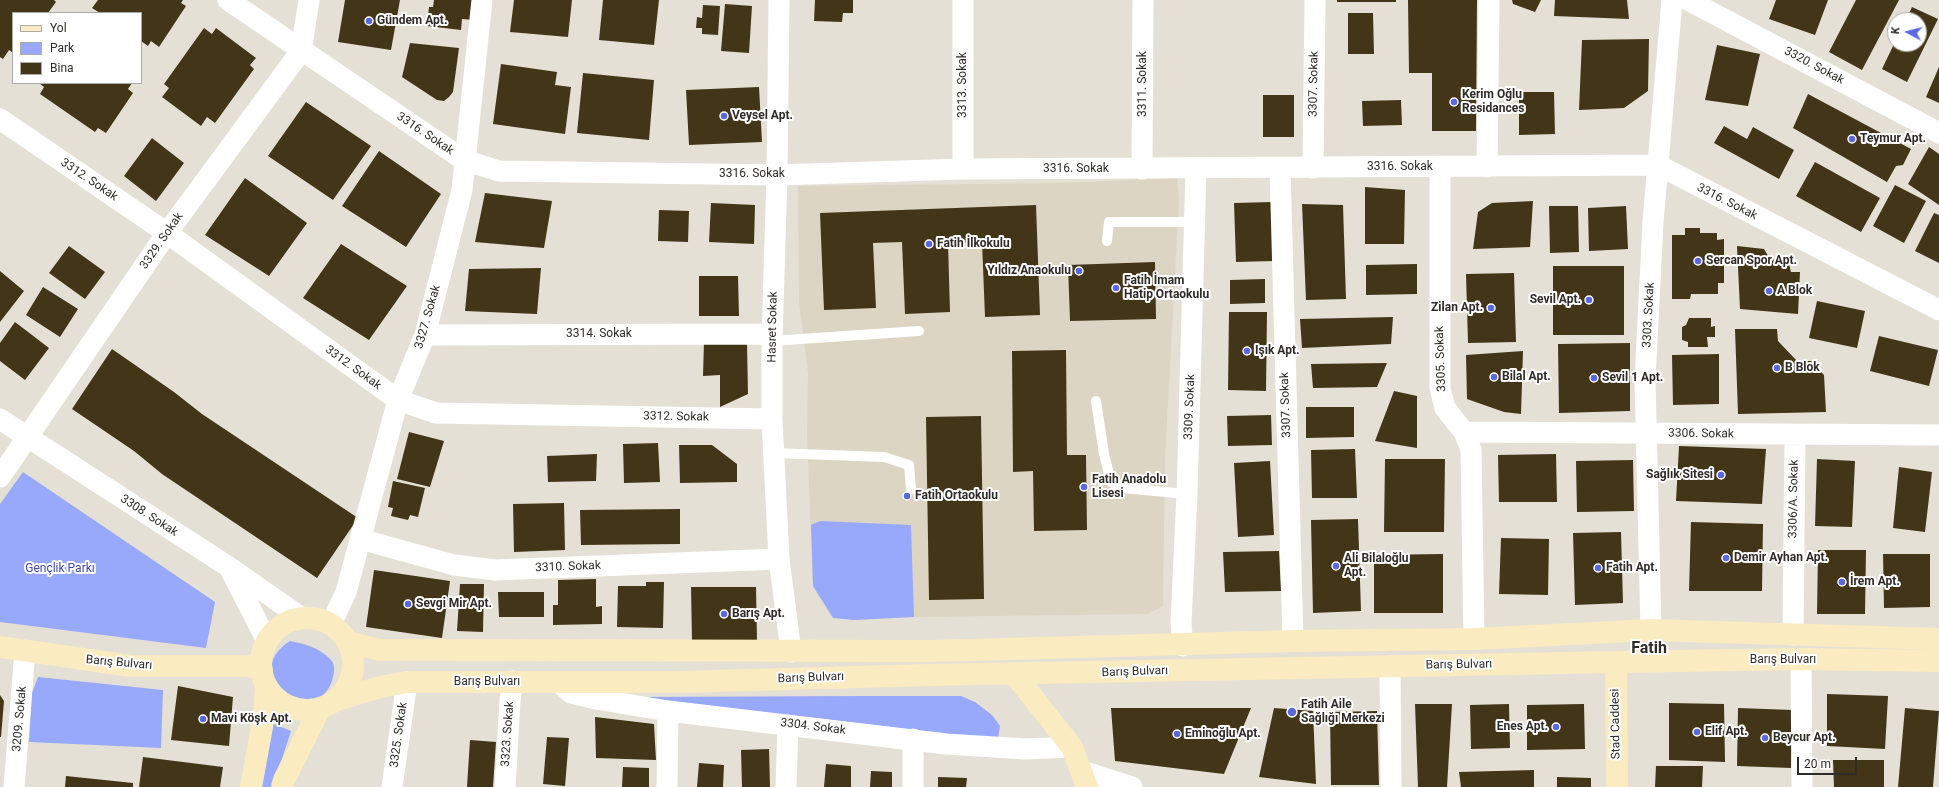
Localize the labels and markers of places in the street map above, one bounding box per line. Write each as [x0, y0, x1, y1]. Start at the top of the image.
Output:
place label: Gündem Apt. [377, 14, 447, 28]
marker: Gündem Apt. [364, 16, 374, 26]
place label: Kerim Oğlu Residances [1462, 88, 1524, 116]
marker: Kerim Oğlu Residances [1449, 97, 1459, 107]
place label: Veysel Apt. [732, 109, 793, 123]
marker: Veysel Apt. [719, 111, 729, 121]
place label: Teymur Apt. [1860, 132, 1926, 146]
marker: Teymur Apt. [1847, 134, 1857, 144]
place label: Fatih İlkokulu [937, 237, 1010, 251]
marker: Fatih İlkokulu [924, 239, 934, 249]
place label: Sercan Spor Apt. [1706, 254, 1797, 268]
marker: Sercan Spor Apt. [1693, 256, 1703, 266]
place label: Yıldız Anaokulu [987, 264, 1071, 278]
marker: Yıldız Anaokulu [1074, 266, 1084, 276]
place label: Fatih İmam Hatip Ortaokulu [1124, 274, 1209, 302]
marker: Fatih İmam Hatip Ortaokulu [1111, 283, 1121, 293]
place label: A Blok [1777, 284, 1812, 298]
marker: A Blok [1764, 286, 1774, 296]
place label: Sevil Apt. [1530, 293, 1581, 307]
marker: Sevil Apt. [1584, 295, 1594, 305]
place label: Zilan Apt. [1431, 301, 1483, 315]
marker: Zilan Apt. [1486, 303, 1496, 313]
place label: Işık Apt. [1255, 344, 1300, 358]
marker: Işık Apt. [1242, 346, 1252, 356]
place label: B Blok [1785, 361, 1820, 375]
marker: B Blok [1772, 363, 1782, 373]
place label: Bilal Apt. [1502, 370, 1551, 384]
place label: Sevil 1 Apt. [1602, 371, 1663, 385]
marker: Bilal Apt. [1489, 372, 1499, 382]
marker: Sevil 1 Apt. [1589, 373, 1599, 383]
place label: Sağlık Sitesi [1646, 468, 1713, 482]
marker: Sağlık Sitesi [1716, 470, 1726, 480]
place label: Fatih Anadolu Lisesi [1092, 473, 1166, 501]
marker: Fatih Anadolu Lisesi [1079, 482, 1089, 492]
place label: Fatih Ortaokulu [915, 489, 998, 503]
marker: Fatih Ortaokulu [902, 491, 912, 501]
place label: Demir Ayhan Apt. [1734, 551, 1828, 565]
place label: Ali Bilaloğlu Apt. [1344, 552, 1409, 580]
marker: Demir Ayhan Apt. [1721, 553, 1731, 563]
marker: Ali Bilaloğlu Apt. [1331, 561, 1341, 571]
place label: Fatih Apt. [1606, 561, 1658, 575]
marker: Fatih Apt. [1593, 563, 1603, 573]
place label: İrem Apt. [1850, 575, 1900, 589]
marker: İrem Apt. [1837, 577, 1847, 587]
place label: Sevgi Mir Apt. [416, 597, 492, 611]
marker: Sevgi Mir Apt. [403, 599, 413, 609]
place label: Barış Apt. [732, 607, 785, 621]
marker: Barış Apt. [719, 609, 729, 619]
place label: Fatih Aile Sağlığı Merkezi [1301, 698, 1385, 726]
marker: Fatih Aile Sağlığı Merkezi [1286, 706, 1298, 718]
place label: Mavi Köşk Apt. [211, 712, 292, 726]
marker: Mavi Köşk Apt. [198, 714, 208, 724]
place label: Enes Apt. [1497, 720, 1548, 734]
marker: Enes Apt. [1551, 722, 1561, 732]
place label: Elif Apt. [1705, 725, 1748, 739]
place label: Eminoğlu Apt. [1185, 727, 1261, 741]
marker: Elif Apt. [1692, 727, 1702, 737]
marker: Eminoğlu Apt. [1172, 729, 1182, 739]
place label: Beycur Apt. [1773, 731, 1836, 745]
marker: Beycur Apt. [1760, 733, 1770, 743]

